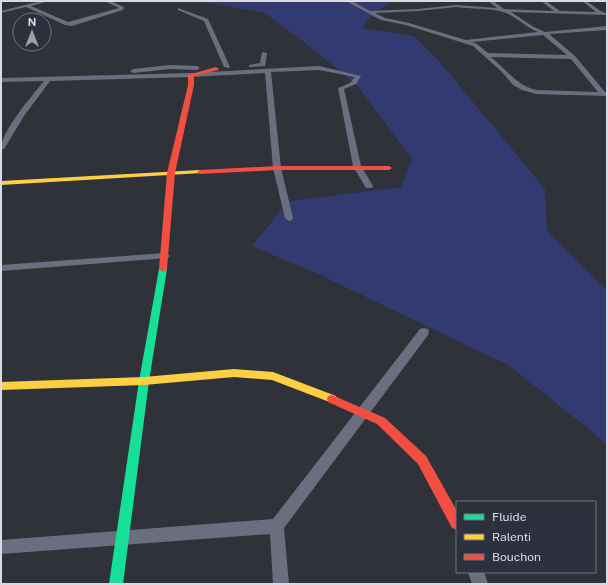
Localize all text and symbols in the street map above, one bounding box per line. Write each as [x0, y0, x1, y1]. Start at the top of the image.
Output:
north arrow [12, 12, 52, 52]
text: N [28, 16, 36, 28]
legend [456, 501, 596, 573]
text: Fluide [492, 510, 527, 524]
text: Ralenti [492, 530, 531, 544]
text: Bouchon [492, 550, 541, 564]

